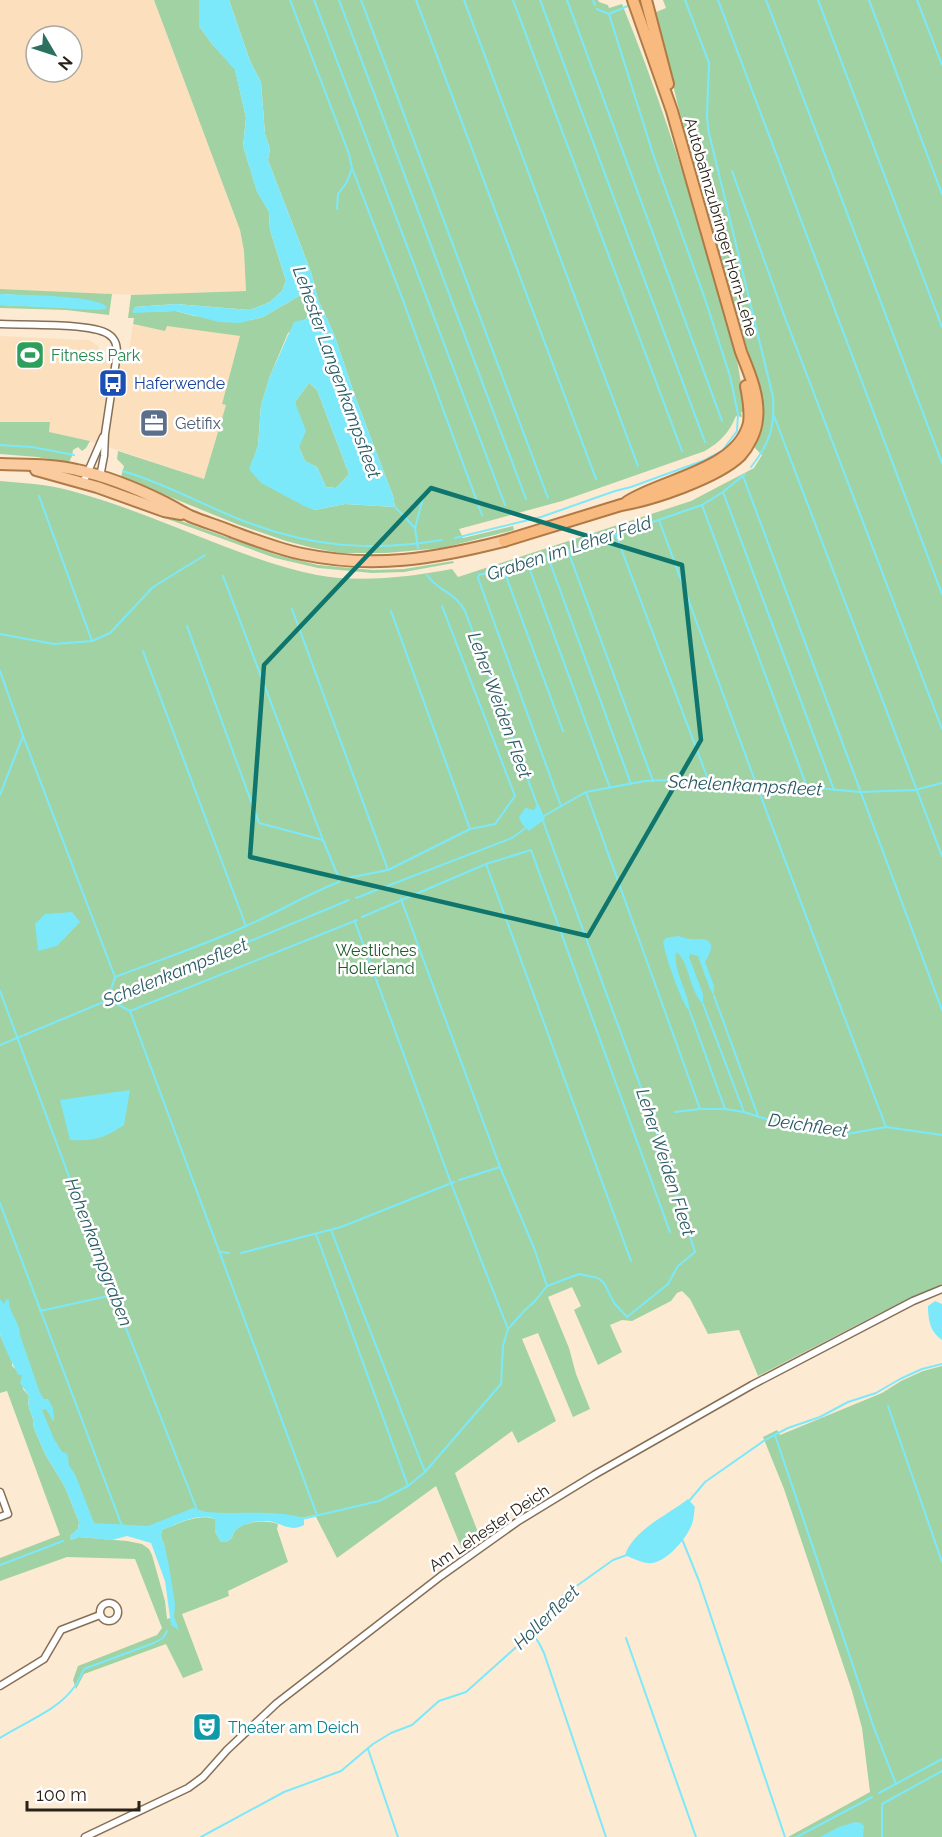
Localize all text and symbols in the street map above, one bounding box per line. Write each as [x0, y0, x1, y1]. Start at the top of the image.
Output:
north arrow [24, 24, 84, 84]
text: N [54, 52, 76, 74]
street label: Autobahnzubringer Horn-Lehe [681, 115, 761, 339]
water label: Lehester Langenkampsfleet [289, 263, 385, 481]
sports icon: Fitness Park [14, 339, 46, 371]
place label: Fitness Park [51, 346, 141, 365]
bus stop icon: Haferwende [97, 367, 129, 399]
place label: Haferwende [134, 374, 225, 393]
office icon: Getifix [138, 407, 170, 439]
place label: Getifix [175, 414, 221, 433]
water label: Graben im Leher Feld [484, 511, 655, 585]
water label: Leher Weiden Fleet [464, 629, 536, 781]
water label: Schelenkampsfleet [666, 770, 823, 800]
water label: Schelenkampsfleet [99, 933, 251, 1011]
park label: Westliches Hollerland [335, 941, 417, 978]
water label: Leher Weiden Fleet [632, 1086, 700, 1239]
water label: Deichfleet [767, 1109, 849, 1141]
water label: Hohenkampgraben [61, 1175, 137, 1329]
street label: Am Lehester Deich [425, 1481, 553, 1575]
water label: Hollerfleet [509, 1580, 583, 1653]
theatre icon: Theater am Deich [191, 1711, 223, 1743]
place label: Theater am Deich [228, 1718, 359, 1737]
scale bar [27, 1774, 140, 1812]
text: 100 m [36, 1784, 87, 1805]

